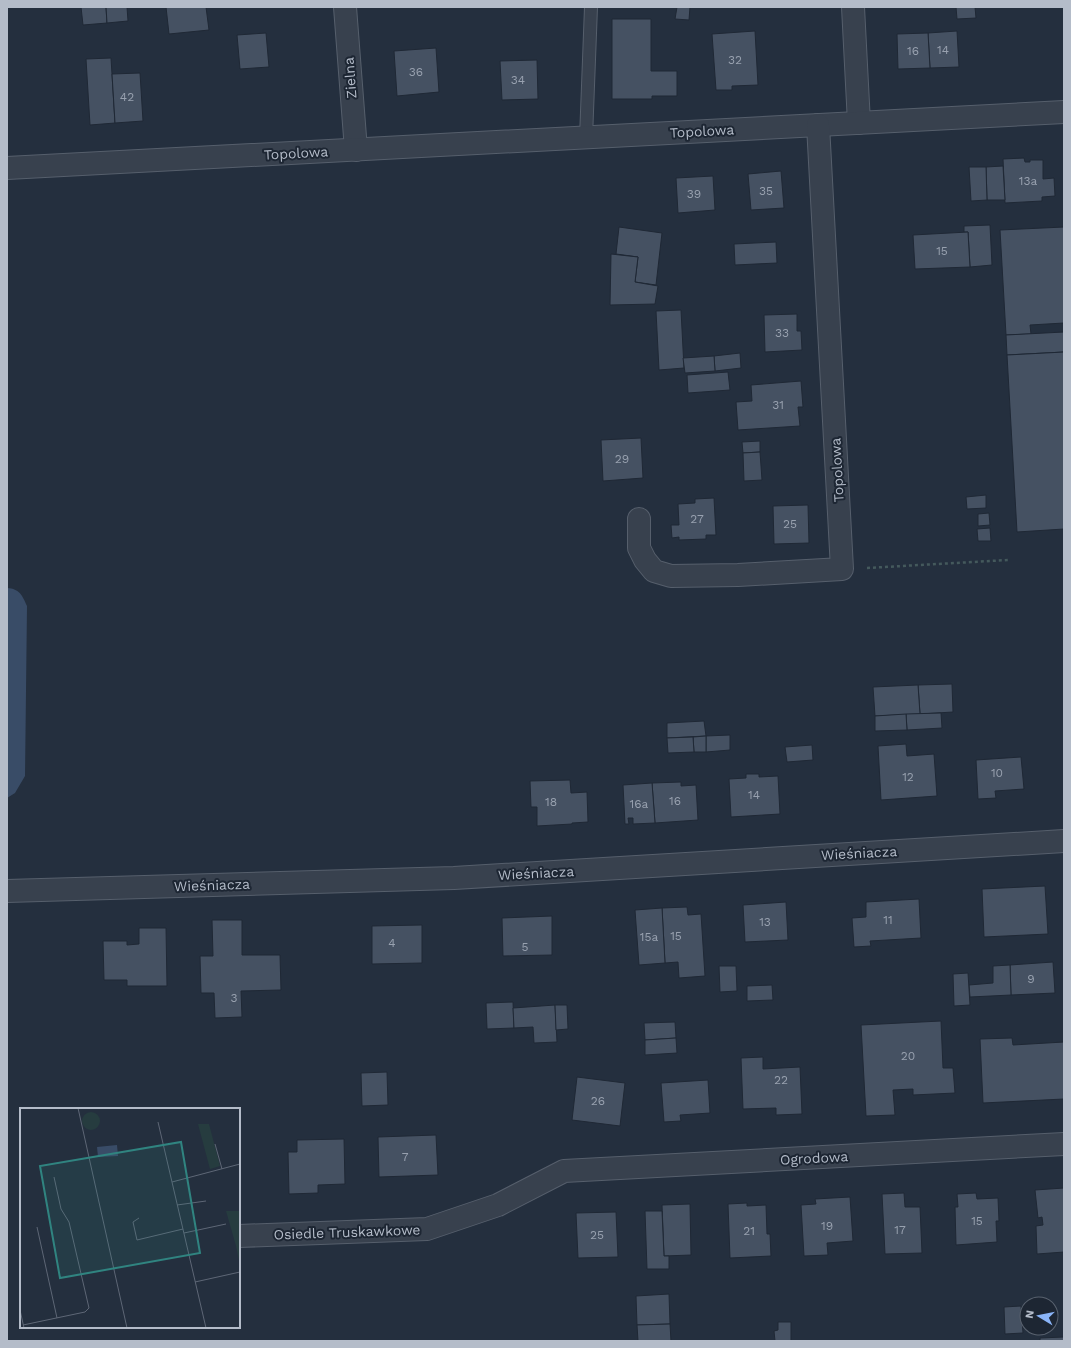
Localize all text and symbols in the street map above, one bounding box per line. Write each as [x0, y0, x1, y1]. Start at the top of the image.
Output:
house number: 14 [937, 43, 949, 57]
house number: 16 [907, 44, 919, 58]
house number: 32 [728, 53, 742, 67]
street label: Zielna [341, 57, 359, 99]
house number: 36 [409, 65, 423, 79]
house number: 34 [511, 73, 525, 87]
house number: 42 [120, 90, 134, 104]
street label: Topolowa [669, 121, 735, 141]
street label: Topolowa [263, 143, 329, 163]
house number: 13a [1019, 174, 1037, 188]
house number: 35 [759, 184, 773, 198]
house number: 39 [687, 187, 701, 201]
house number: 15 [936, 244, 948, 258]
house number: 33 [775, 326, 789, 340]
house number: 31 [772, 398, 784, 412]
street label: Topolowa [827, 437, 847, 503]
house number: 29 [615, 452, 629, 466]
house number: 27 [690, 512, 704, 526]
house number: 25 [783, 517, 797, 531]
house number: 10 [991, 766, 1003, 780]
house number: 12 [902, 770, 914, 784]
house number: 14 [748, 788, 760, 802]
house number: 16 [669, 794, 681, 808]
house number: 18 [545, 795, 557, 809]
house number: 16a [630, 797, 649, 811]
street label: Wieśniacza [821, 843, 898, 863]
street label: Wieśniacza [498, 863, 575, 883]
street label: Wieśniacza [174, 876, 250, 894]
house number: 11 [883, 913, 893, 927]
house number: 13 [759, 915, 771, 929]
house number: 15 [670, 929, 682, 943]
house number: 15a [640, 930, 658, 944]
house number: 4 [388, 936, 396, 950]
house number: 5 [522, 940, 529, 954]
house number: 9 [1027, 972, 1035, 986]
house number: 3 [231, 991, 238, 1005]
house number: 20 [901, 1049, 915, 1063]
house number: 22 [774, 1073, 788, 1087]
house number: 26 [591, 1094, 605, 1108]
inset map [20, 1108, 240, 1328]
street label: Ogrodowa [780, 1148, 849, 1168]
house number: 7 [402, 1150, 409, 1164]
house number: 15 [971, 1214, 983, 1228]
house number: 19 [821, 1219, 833, 1233]
street label: Osiedle Truskawkowe [273, 1221, 421, 1243]
house number: 17 [894, 1223, 906, 1237]
house number: 21 [743, 1224, 755, 1238]
house number: 25 [590, 1228, 604, 1242]
north arrow [1019, 1296, 1059, 1336]
text: N [1023, 1309, 1037, 1319]

